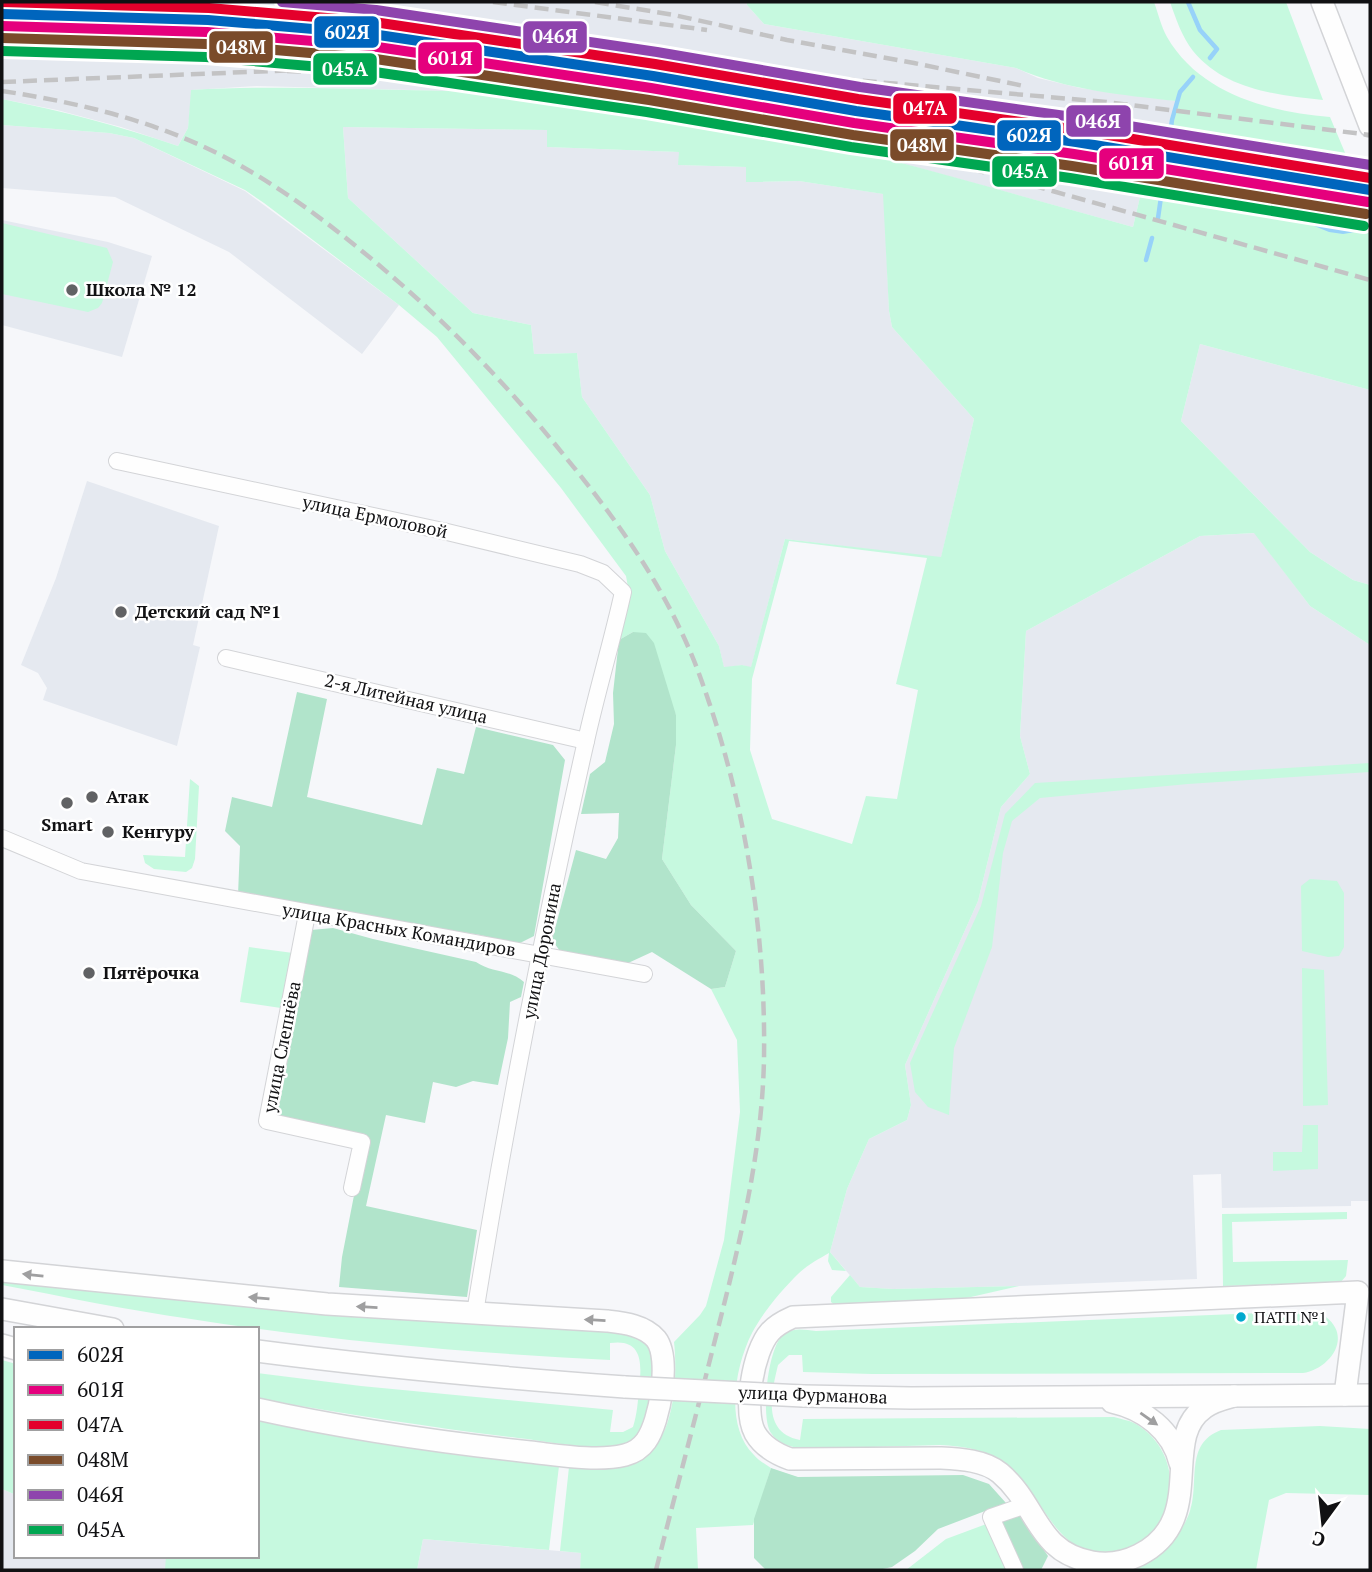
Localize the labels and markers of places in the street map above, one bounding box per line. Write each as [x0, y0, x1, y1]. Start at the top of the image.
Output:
place label: Школа № 12 [86, 277, 197, 301]
marker: Школа № 12 [64, 282, 80, 298]
place label: Детский сад №1 [135, 599, 281, 623]
marker: Детский сад №1 [113, 604, 129, 620]
place label: Атак [106, 784, 149, 808]
marker: Атак [84, 789, 100, 805]
marker: Smart [59, 795, 75, 811]
place label: Smart [41, 812, 93, 836]
place label: Кенгуру [122, 819, 195, 843]
marker: Кенгуру [100, 824, 116, 840]
place label: Пятёрочка [103, 960, 199, 984]
marker: Пятёрочка [81, 965, 97, 981]
place label: ПАТП №1 [1254, 1306, 1327, 1328]
marker: ПАТП №1 [1234, 1310, 1248, 1324]

